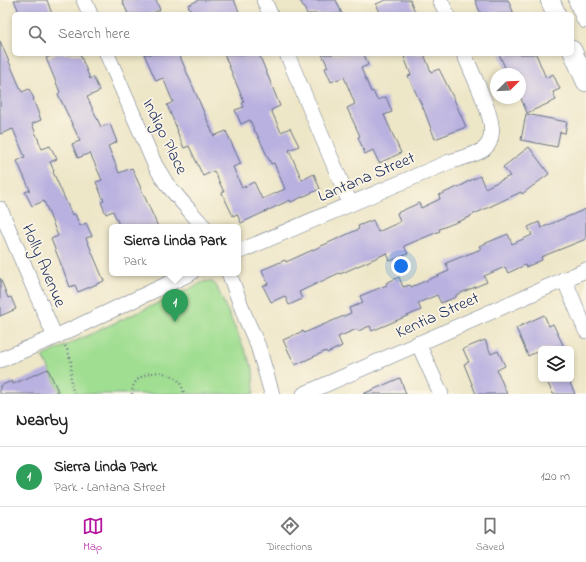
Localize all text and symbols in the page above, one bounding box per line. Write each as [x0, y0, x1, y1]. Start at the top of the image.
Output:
search box [12, 12, 574, 56]
icon: search [26, 23, 48, 45]
text: Search here [58, 23, 130, 45]
north arrow [490, 68, 526, 104]
street label: Indigo Place [134, 94, 194, 180]
street label: Lantana Street [314, 146, 419, 209]
street label: Holly Avenue [14, 220, 73, 312]
popup [109, 224, 241, 276]
text: Sierra Linda Park [123, 230, 227, 252]
text: Park [123, 252, 147, 271]
your location [391, 256, 411, 276]
street label: Kentia Street [392, 286, 484, 345]
pin: 1 [162, 289, 188, 322]
map controls [538, 346, 574, 382]
button: layers [538, 346, 574, 382]
text: Nearby [16, 408, 68, 433]
text: Sierra Linda Park [54, 456, 157, 478]
text: 1 [27, 467, 31, 486]
text: 120 m [540, 467, 570, 486]
text: Park · Lantana Street [54, 478, 166, 497]
tab: Map [82, 515, 104, 555]
tab: Directions [267, 515, 312, 555]
tab: Saved [476, 515, 504, 555]

